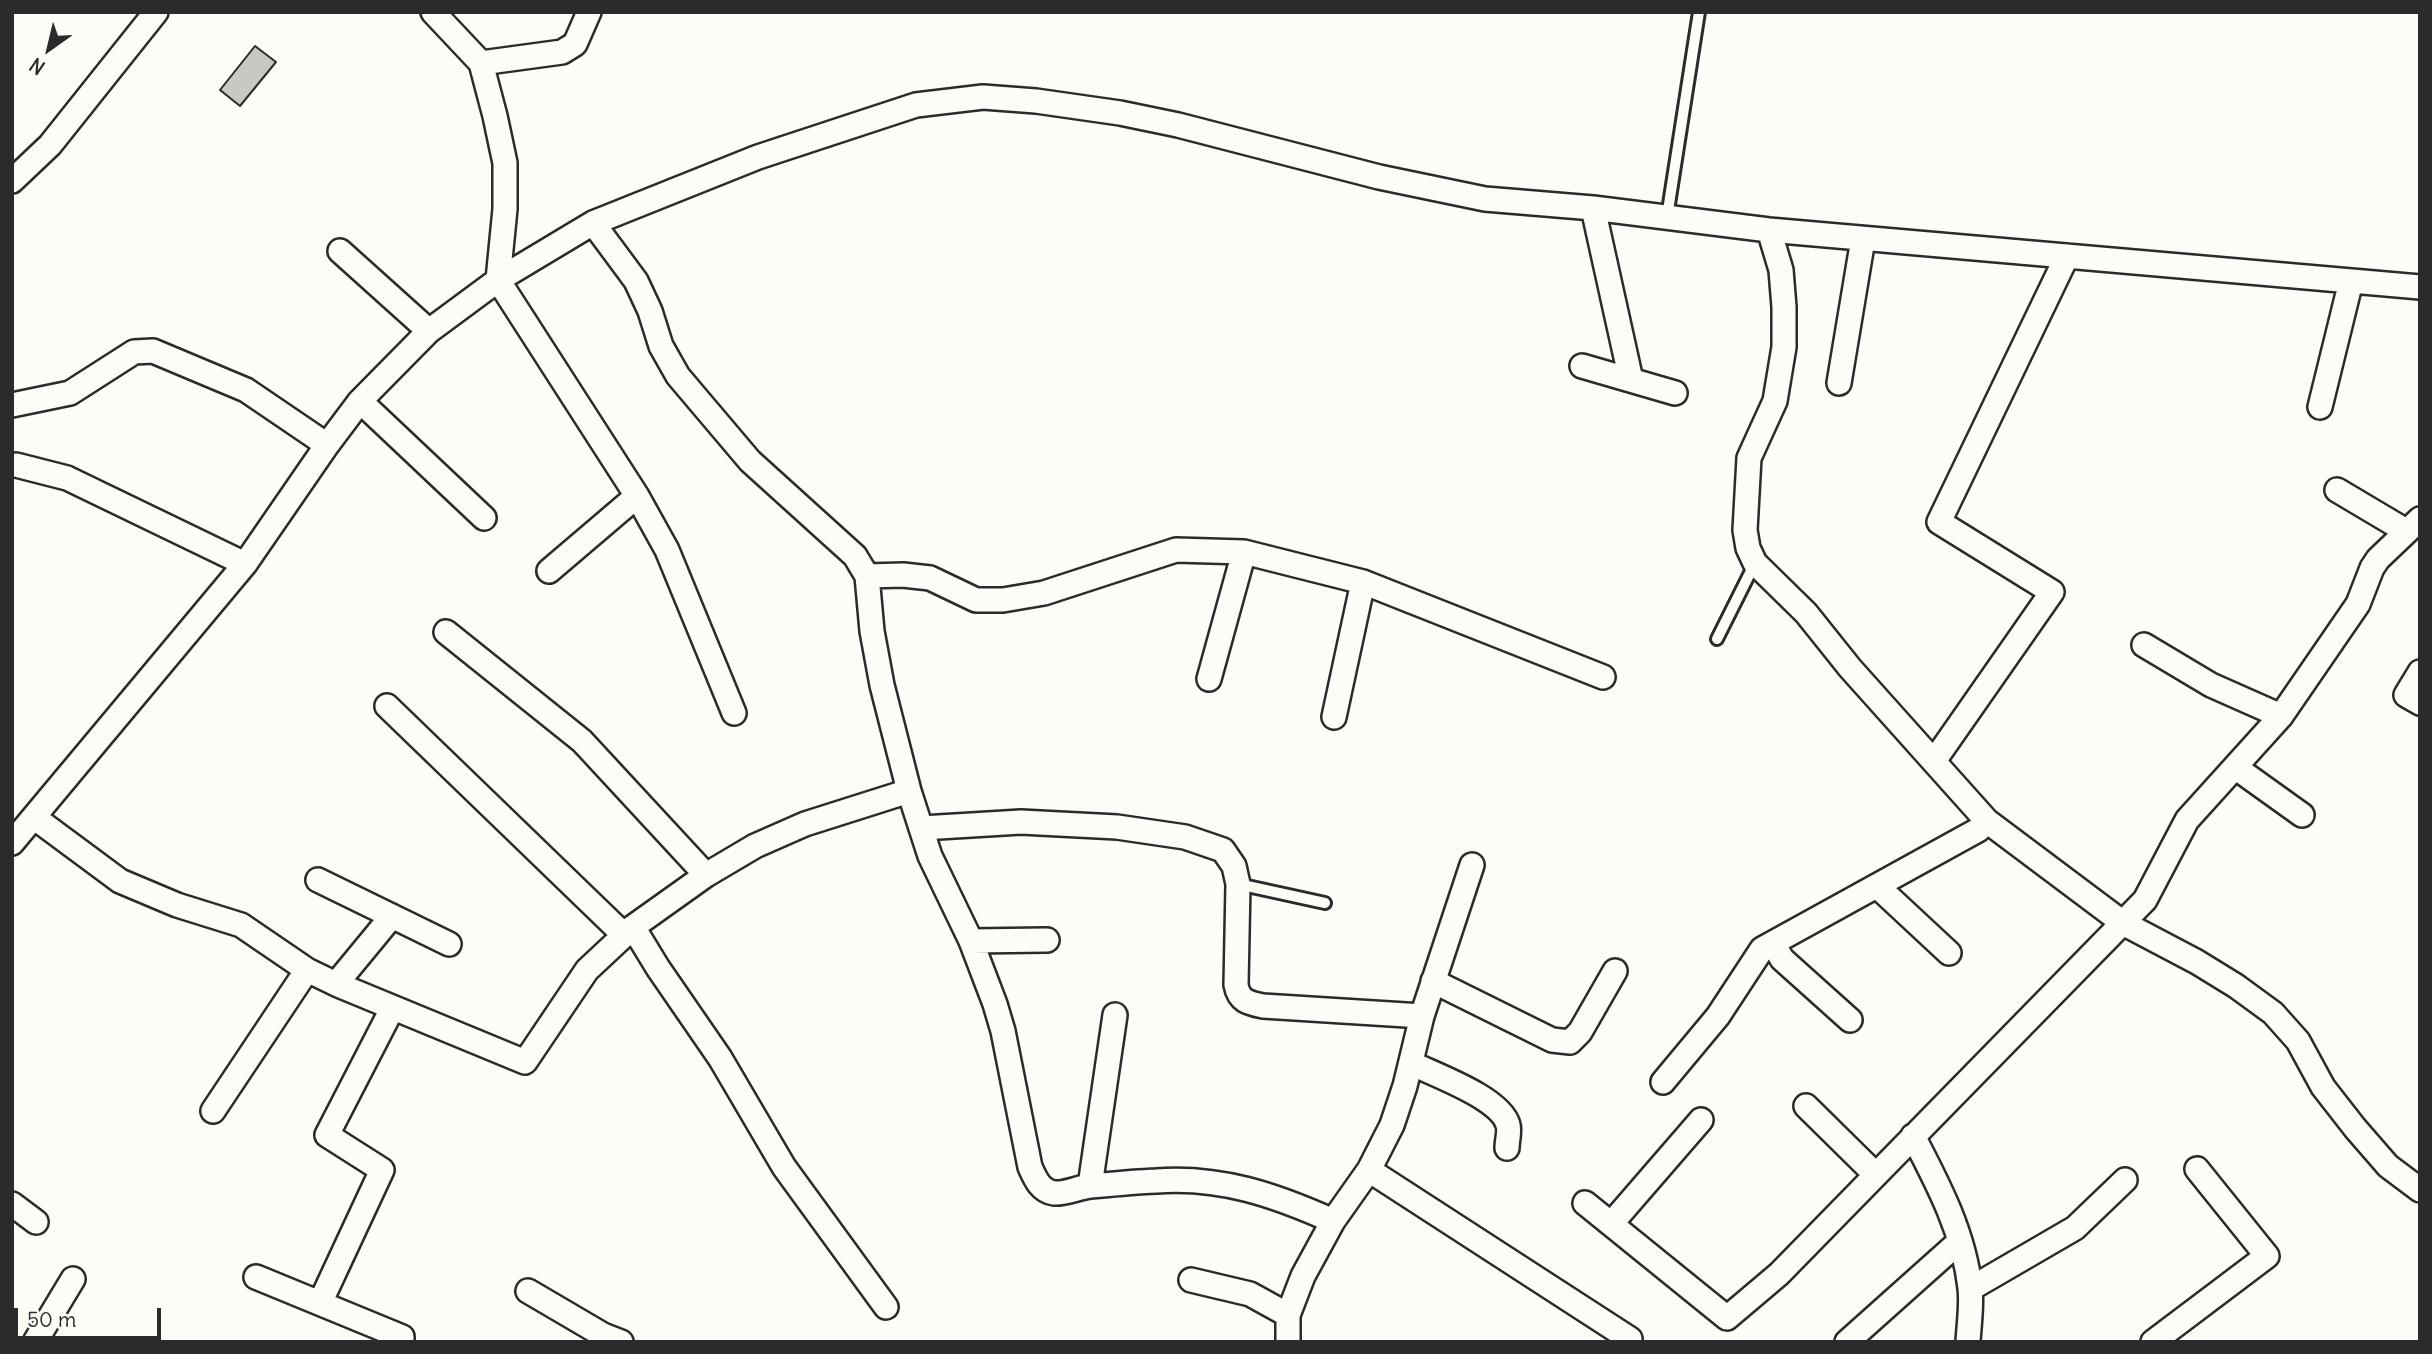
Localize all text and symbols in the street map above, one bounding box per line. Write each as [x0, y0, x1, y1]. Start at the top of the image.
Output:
north arrow [14, 14, 84, 84]
text: N [25, 53, 49, 80]
scale bar [18, 1294, 164, 1338]
text: 50 m [27, 1306, 76, 1333]

